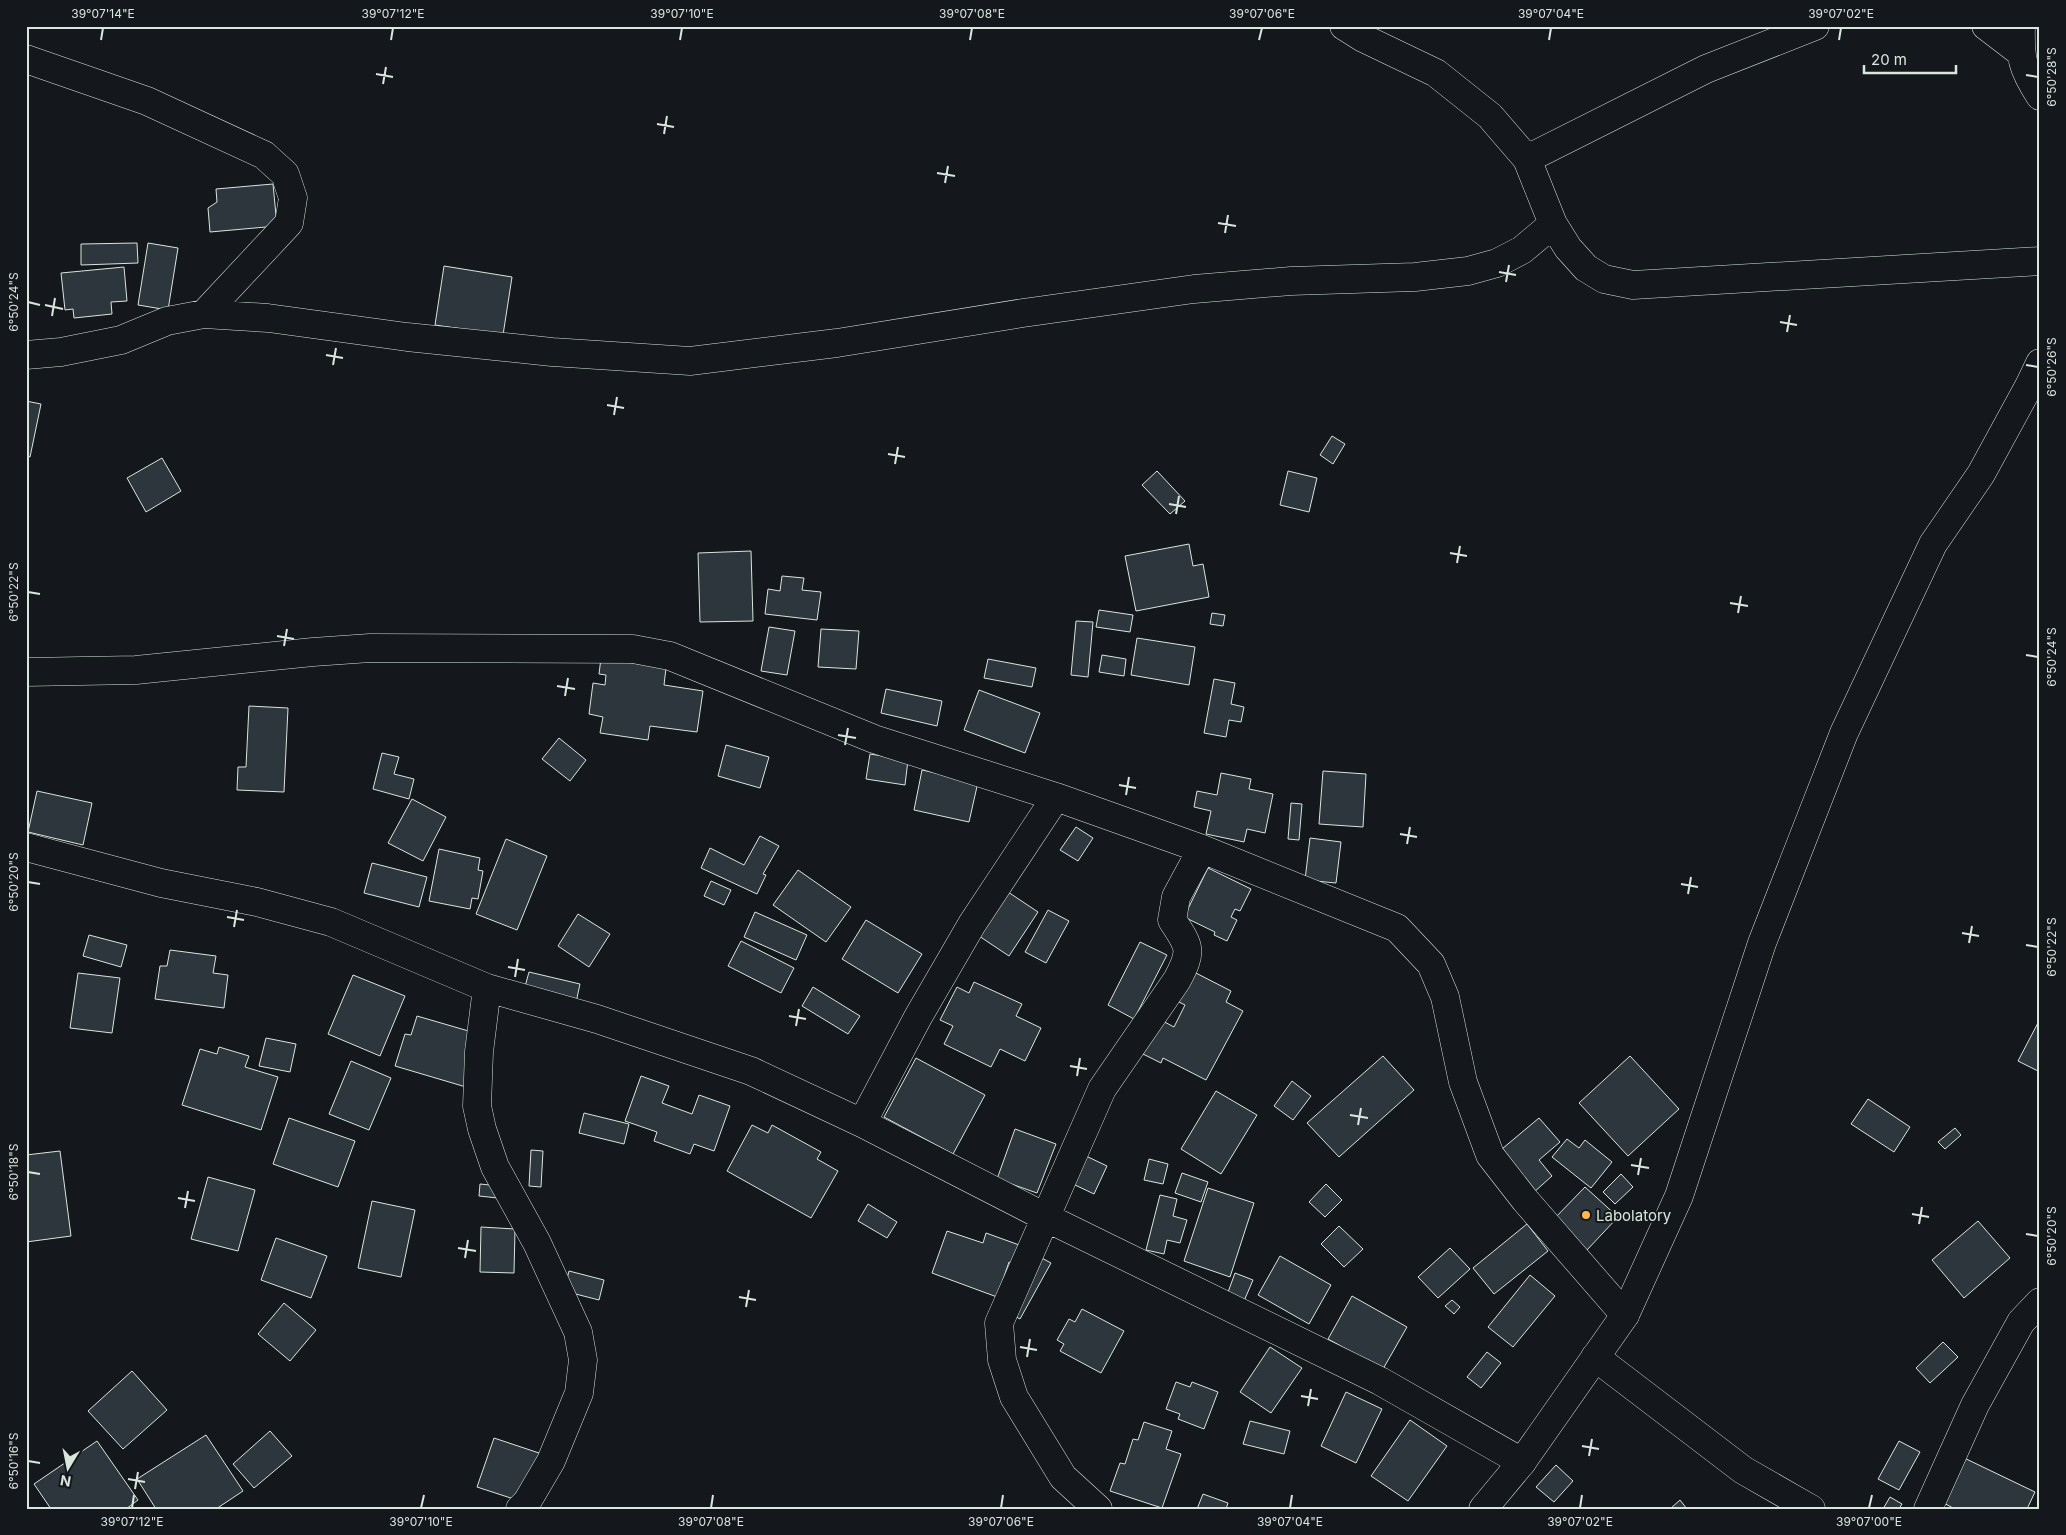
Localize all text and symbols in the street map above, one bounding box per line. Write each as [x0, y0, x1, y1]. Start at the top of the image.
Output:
text: 39°07'14"E [71, 6, 135, 21]
text: 39°07'12"E [361, 6, 425, 21]
text: 39°07'10"E [650, 6, 714, 21]
text: 39°07'08"E [939, 6, 1005, 21]
text: 39°07'06"E [1229, 6, 1295, 21]
text: 39°07'04"E [1518, 6, 1584, 21]
text: 39°07'02"E [1808, 6, 1874, 21]
scale bar [1864, 42, 1956, 74]
text: 6°50'28"S [2044, 47, 2059, 107]
text: 20 m [1871, 50, 1907, 69]
text: 6°50'24"S [6, 272, 21, 332]
text: 6°50'26"S [2044, 337, 2059, 397]
text: 6°50'22"S [6, 562, 21, 622]
text: 6°50'24"S [2044, 627, 2059, 687]
text: 6°50'20"S [6, 852, 21, 912]
text: 6°50'22"S [2044, 917, 2059, 977]
text: 6°50'18"S [6, 1143, 21, 1200]
place label: Labolatory [1596, 1206, 1672, 1225]
text: 6°50'20"S [2044, 1206, 2059, 1266]
marker: Labolatory [1580, 1209, 1592, 1221]
text: 6°50'16"S [6, 1432, 21, 1489]
north arrow [42, 1442, 92, 1492]
text: N [59, 1472, 72, 1491]
text: 39°07'12"E [100, 1514, 164, 1529]
text: 39°07'10"E [389, 1514, 453, 1529]
text: 39°07'08"E [678, 1514, 744, 1529]
text: 39°07'06"E [968, 1514, 1034, 1529]
text: 39°07'04"E [1257, 1514, 1323, 1529]
text: 39°07'02"E [1547, 1514, 1613, 1529]
text: 39°07'00"E [1836, 1514, 1902, 1529]

